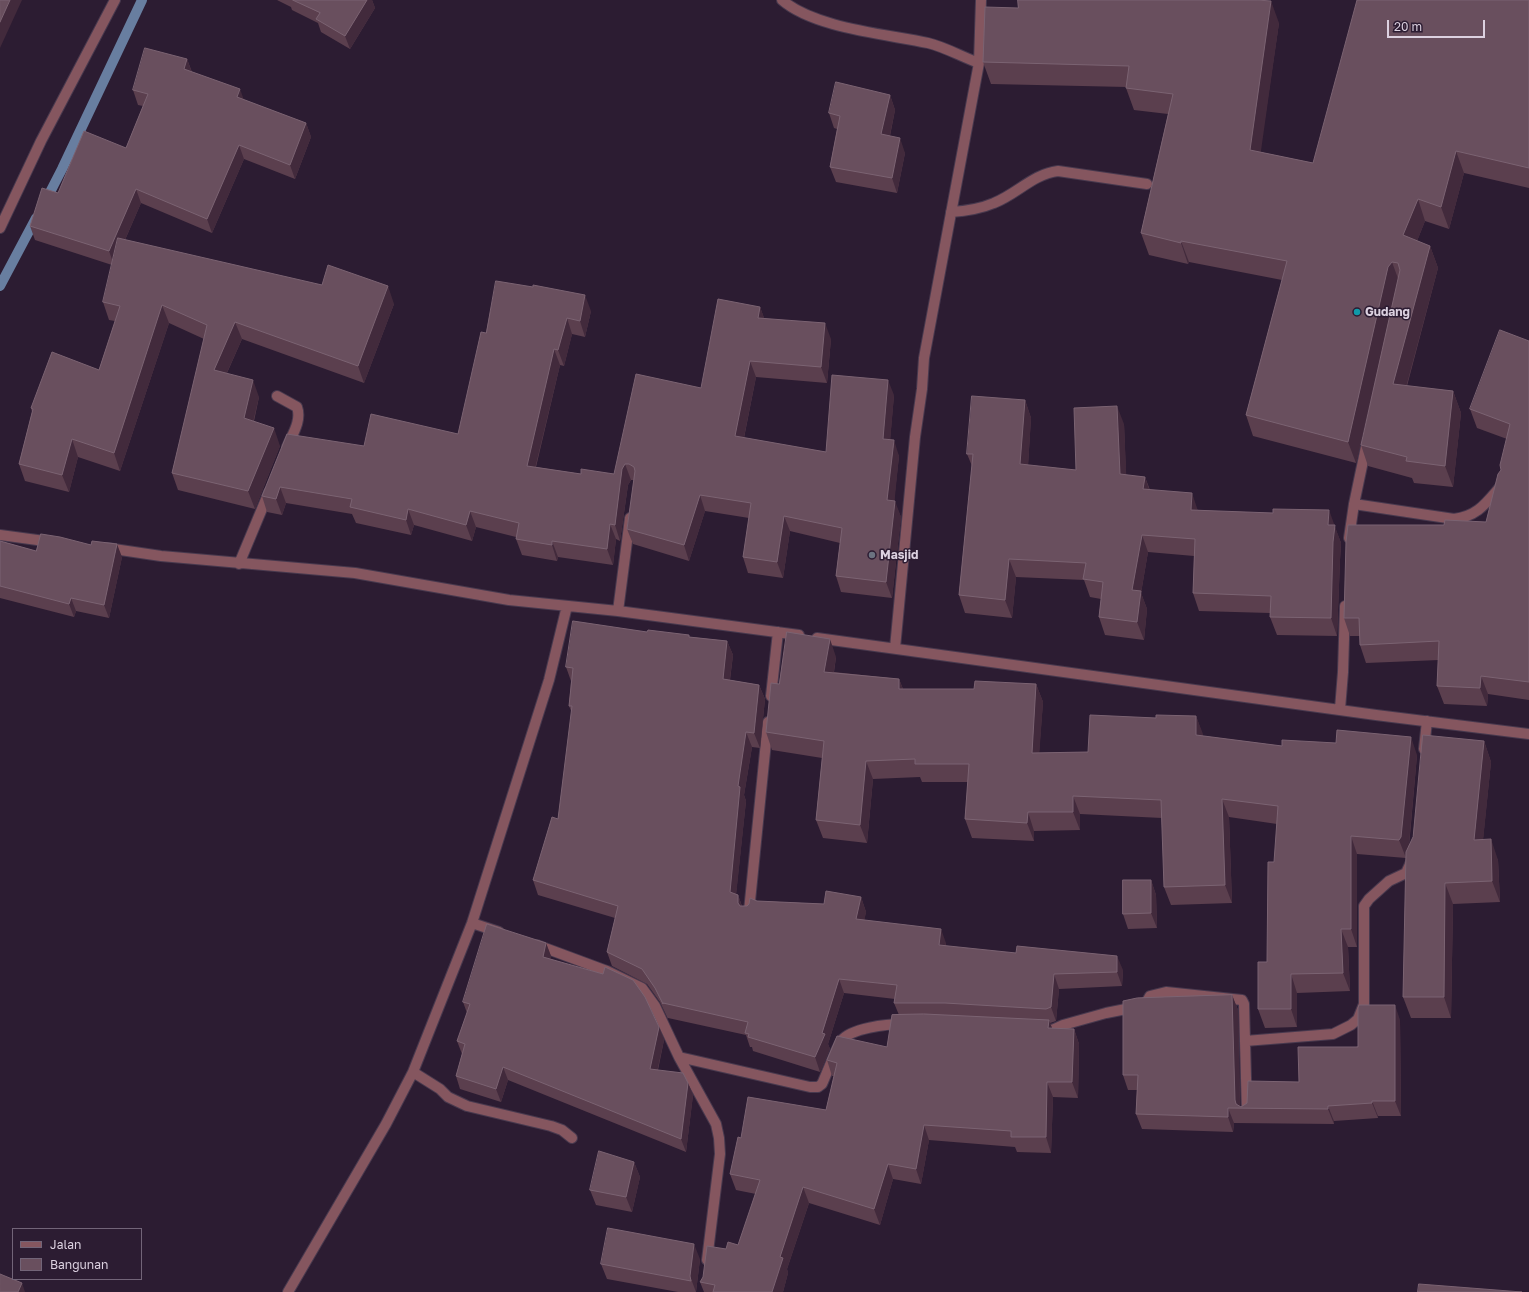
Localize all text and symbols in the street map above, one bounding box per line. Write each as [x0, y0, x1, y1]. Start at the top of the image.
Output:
scale bar [1389, 12, 1487, 38]
text: 20 m [1394, 19, 1422, 34]
place label: Gudang [1365, 305, 1410, 319]
marker: Gudang [1352, 307, 1362, 317]
place label: Masjid [880, 548, 918, 562]
marker: Masjid [867, 550, 877, 560]
legend [12, 1228, 142, 1280]
text: Jalan [50, 1237, 81, 1252]
text: Bangunan [50, 1257, 108, 1272]

